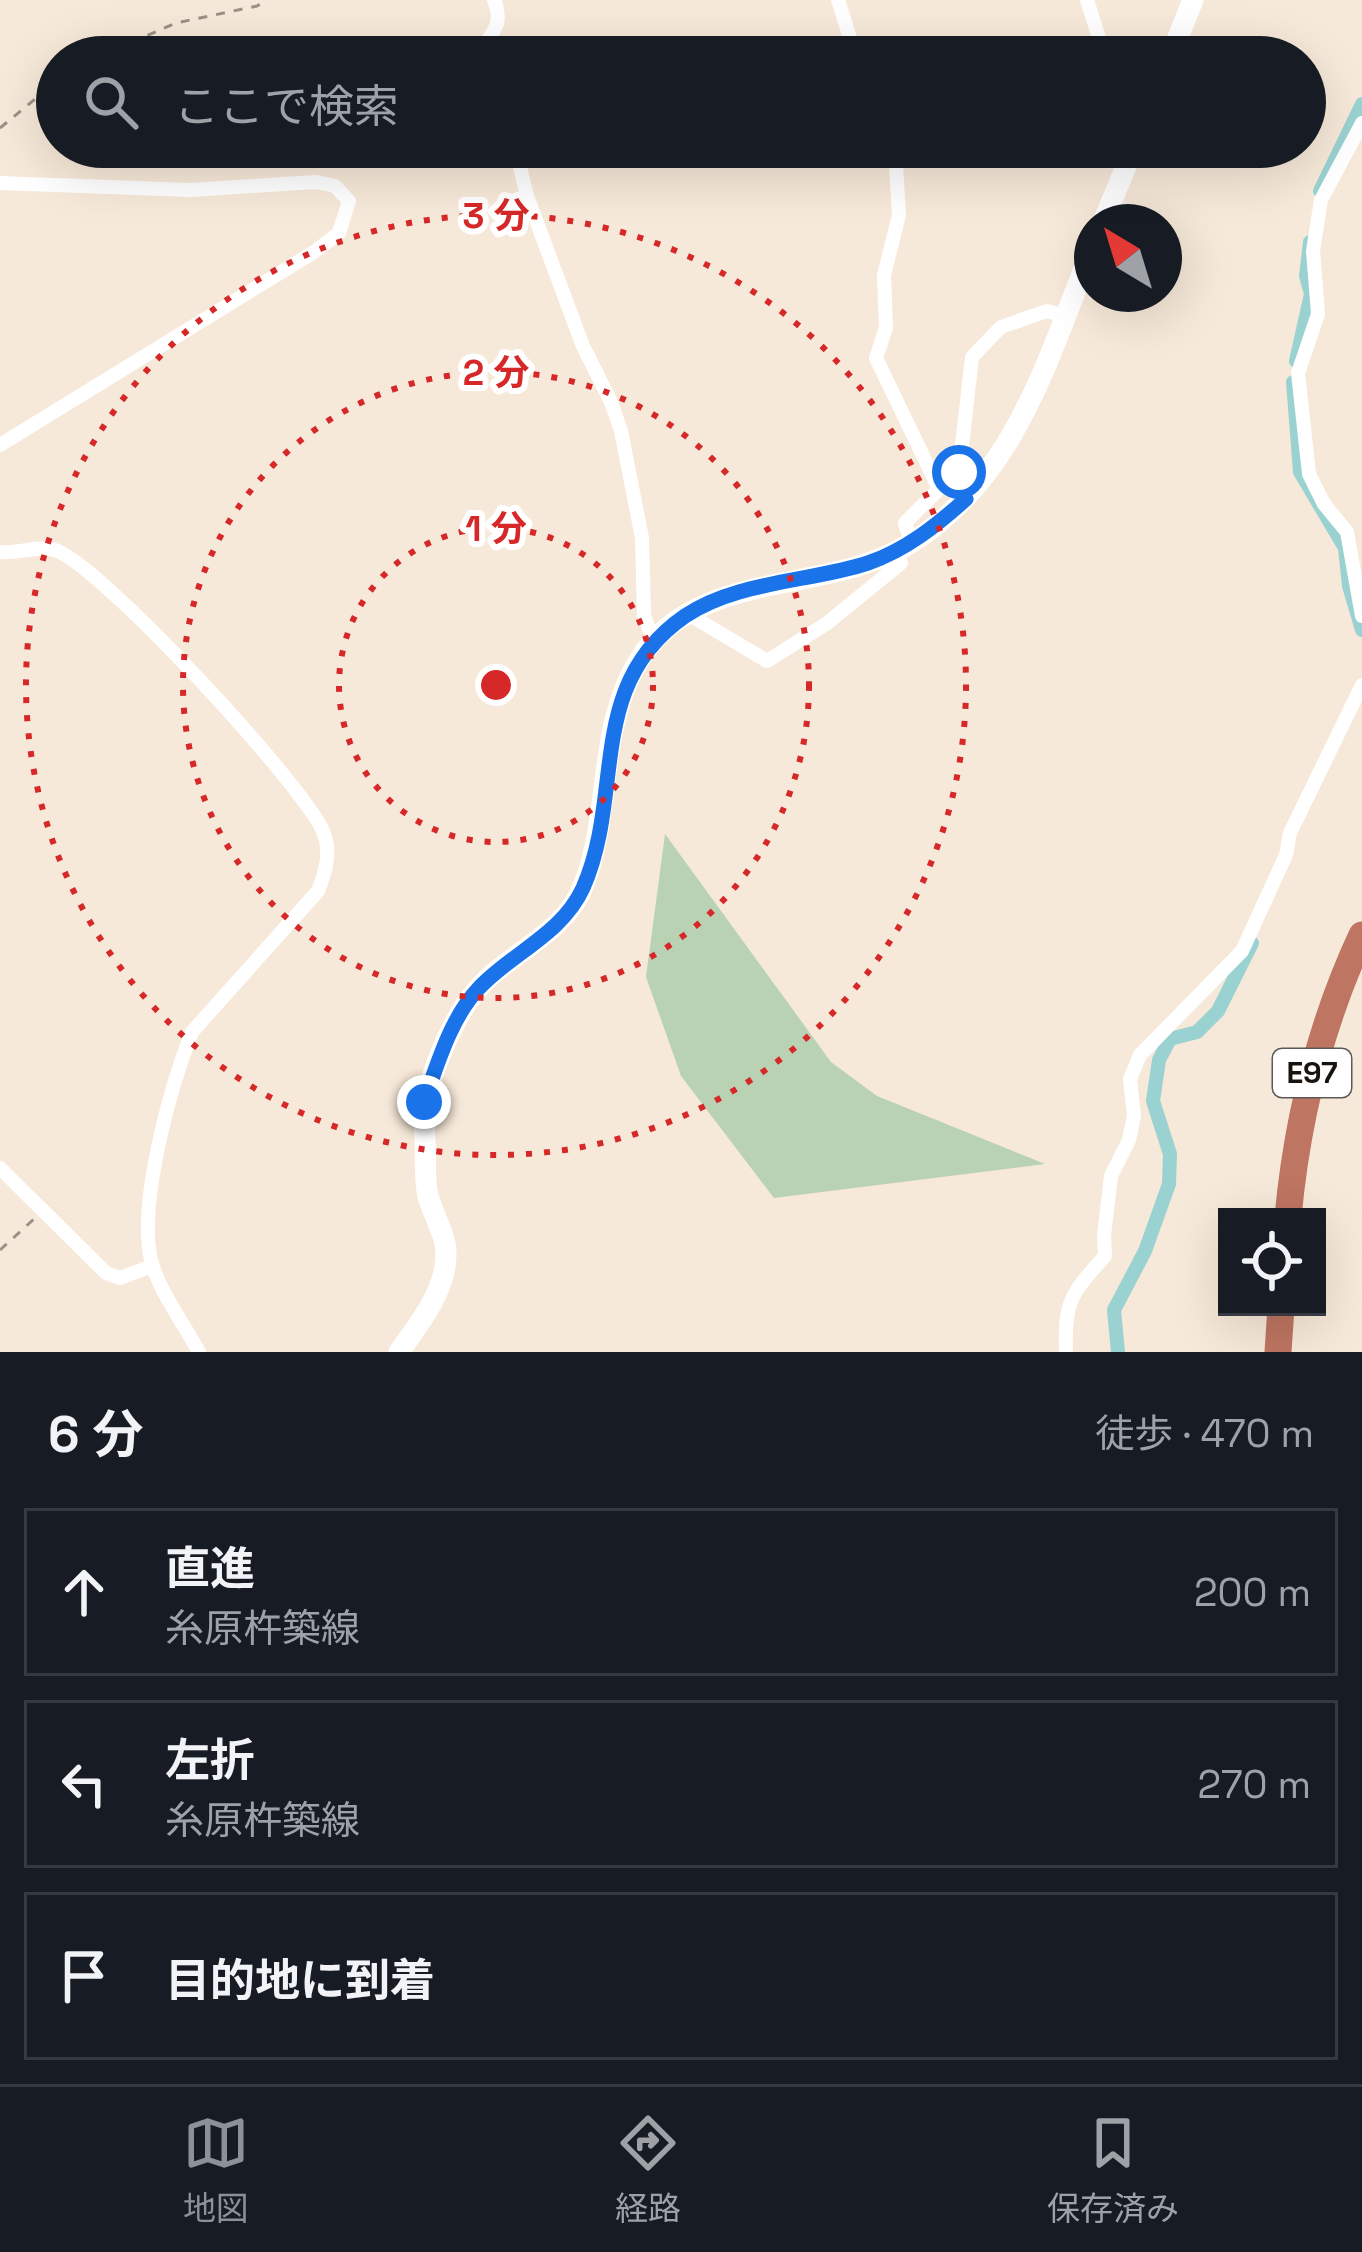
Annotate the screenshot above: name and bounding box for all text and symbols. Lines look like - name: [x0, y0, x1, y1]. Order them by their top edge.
- search box: [36, 36, 1326, 168]
- icon: search: [78, 69, 144, 135]
- text: ここで検索: [174, 78, 399, 135]
- text: 3 分: [462, 193, 530, 239]
- north arrow: [1074, 204, 1182, 312]
- text: 2 分: [463, 350, 529, 396]
- route start: [932, 445, 986, 499]
- text: 1 分: [465, 506, 527, 552]
- centre of rings: [475, 664, 517, 706]
- road number: E97: [1273, 1049, 1351, 1097]
- route end: [397, 1075, 451, 1129]
- map controls: [1218, 1208, 1326, 1316]
- button: locate: [1218, 1208, 1326, 1316]
- text: 6 分: [48, 1402, 143, 1467]
- text: 徒歩 · 470 m: [1095, 1409, 1314, 1458]
- text: 直進: [165, 1540, 255, 1597]
- icon: ahead: [51, 1559, 117, 1625]
- text: 200 m: [1194, 1568, 1311, 1617]
- text: 糸原杵築線: [165, 1604, 360, 1653]
- text: 左折: [165, 1732, 255, 1789]
- icon: left: [51, 1751, 117, 1817]
- text: 270 m: [1198, 1760, 1311, 1809]
- text: 糸原杵築線: [165, 1796, 360, 1845]
- icon: arrive: [51, 1943, 117, 2009]
- text: 目的地に到着: [165, 1952, 435, 2009]
- tab: 地図: [183, 2110, 249, 2230]
- tab: 経路: [615, 2110, 681, 2230]
- tab: 保存済み: [1047, 2110, 1179, 2230]

